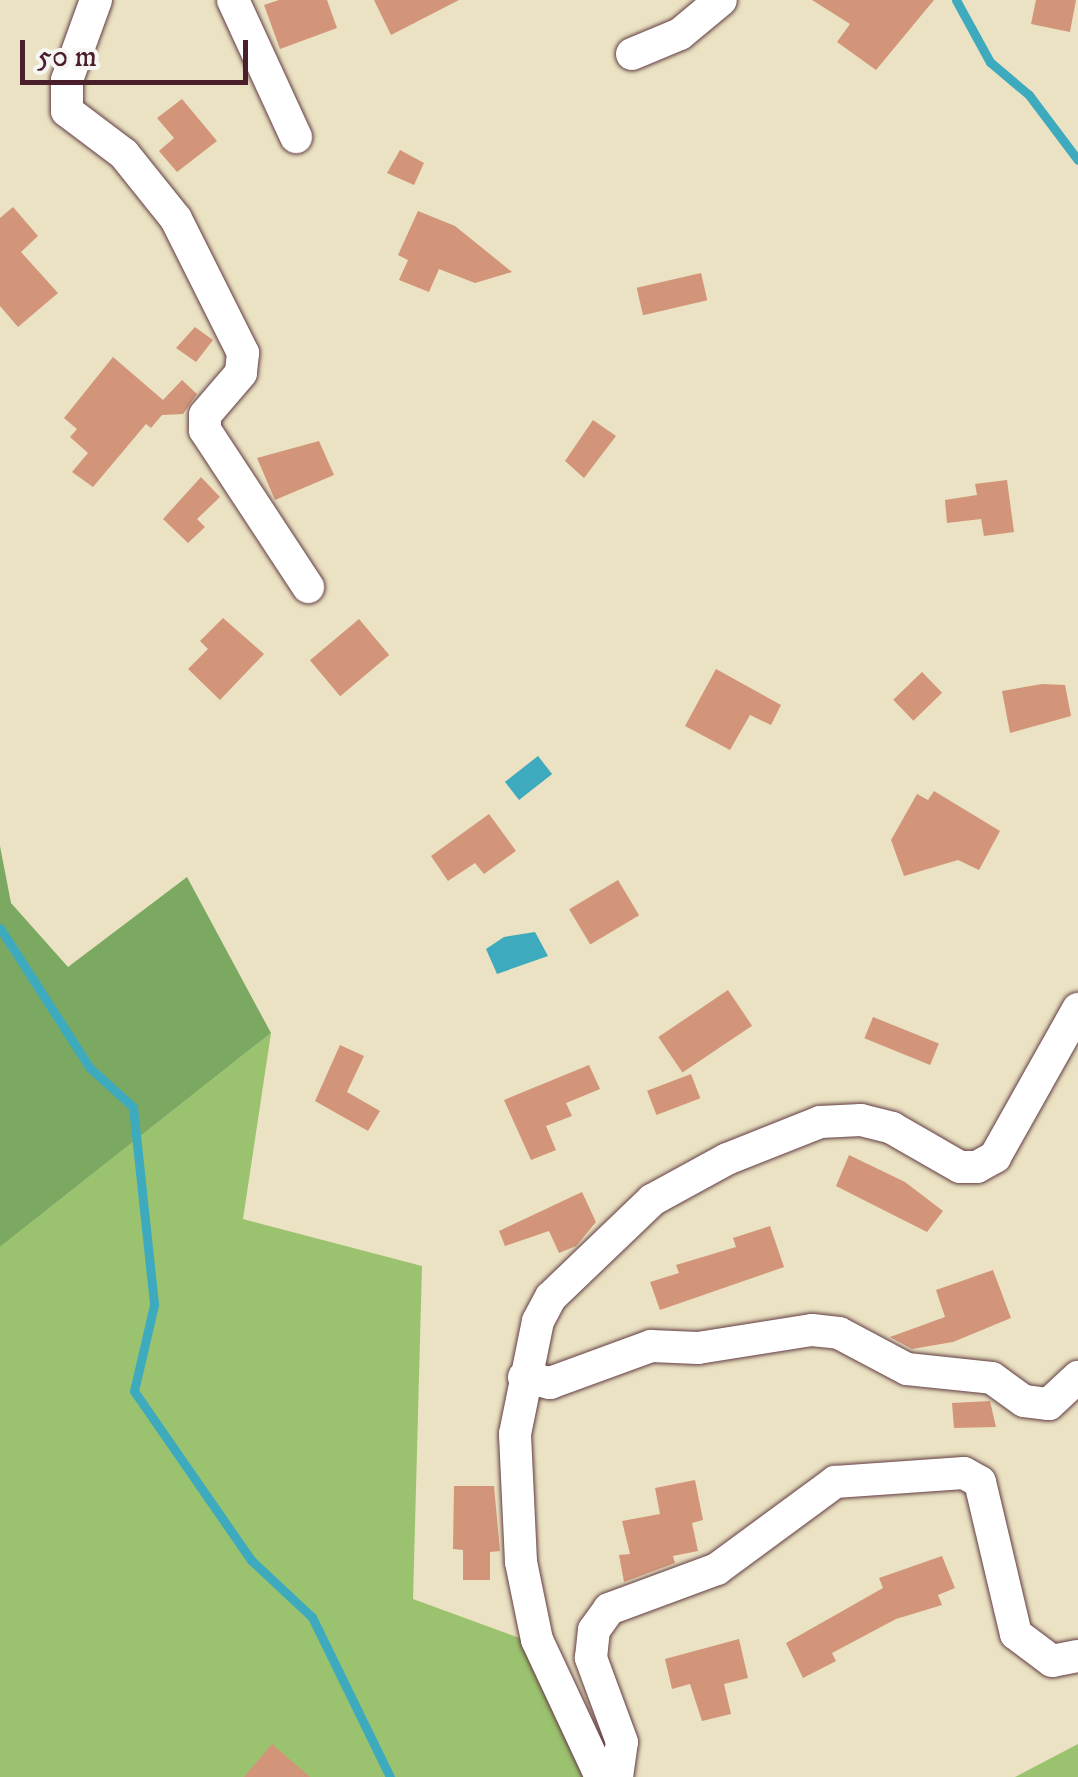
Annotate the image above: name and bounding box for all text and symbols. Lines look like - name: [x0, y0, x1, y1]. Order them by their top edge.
- scale bar: [25, 20, 252, 82]
- text: 50 m: [37, 39, 97, 76]

